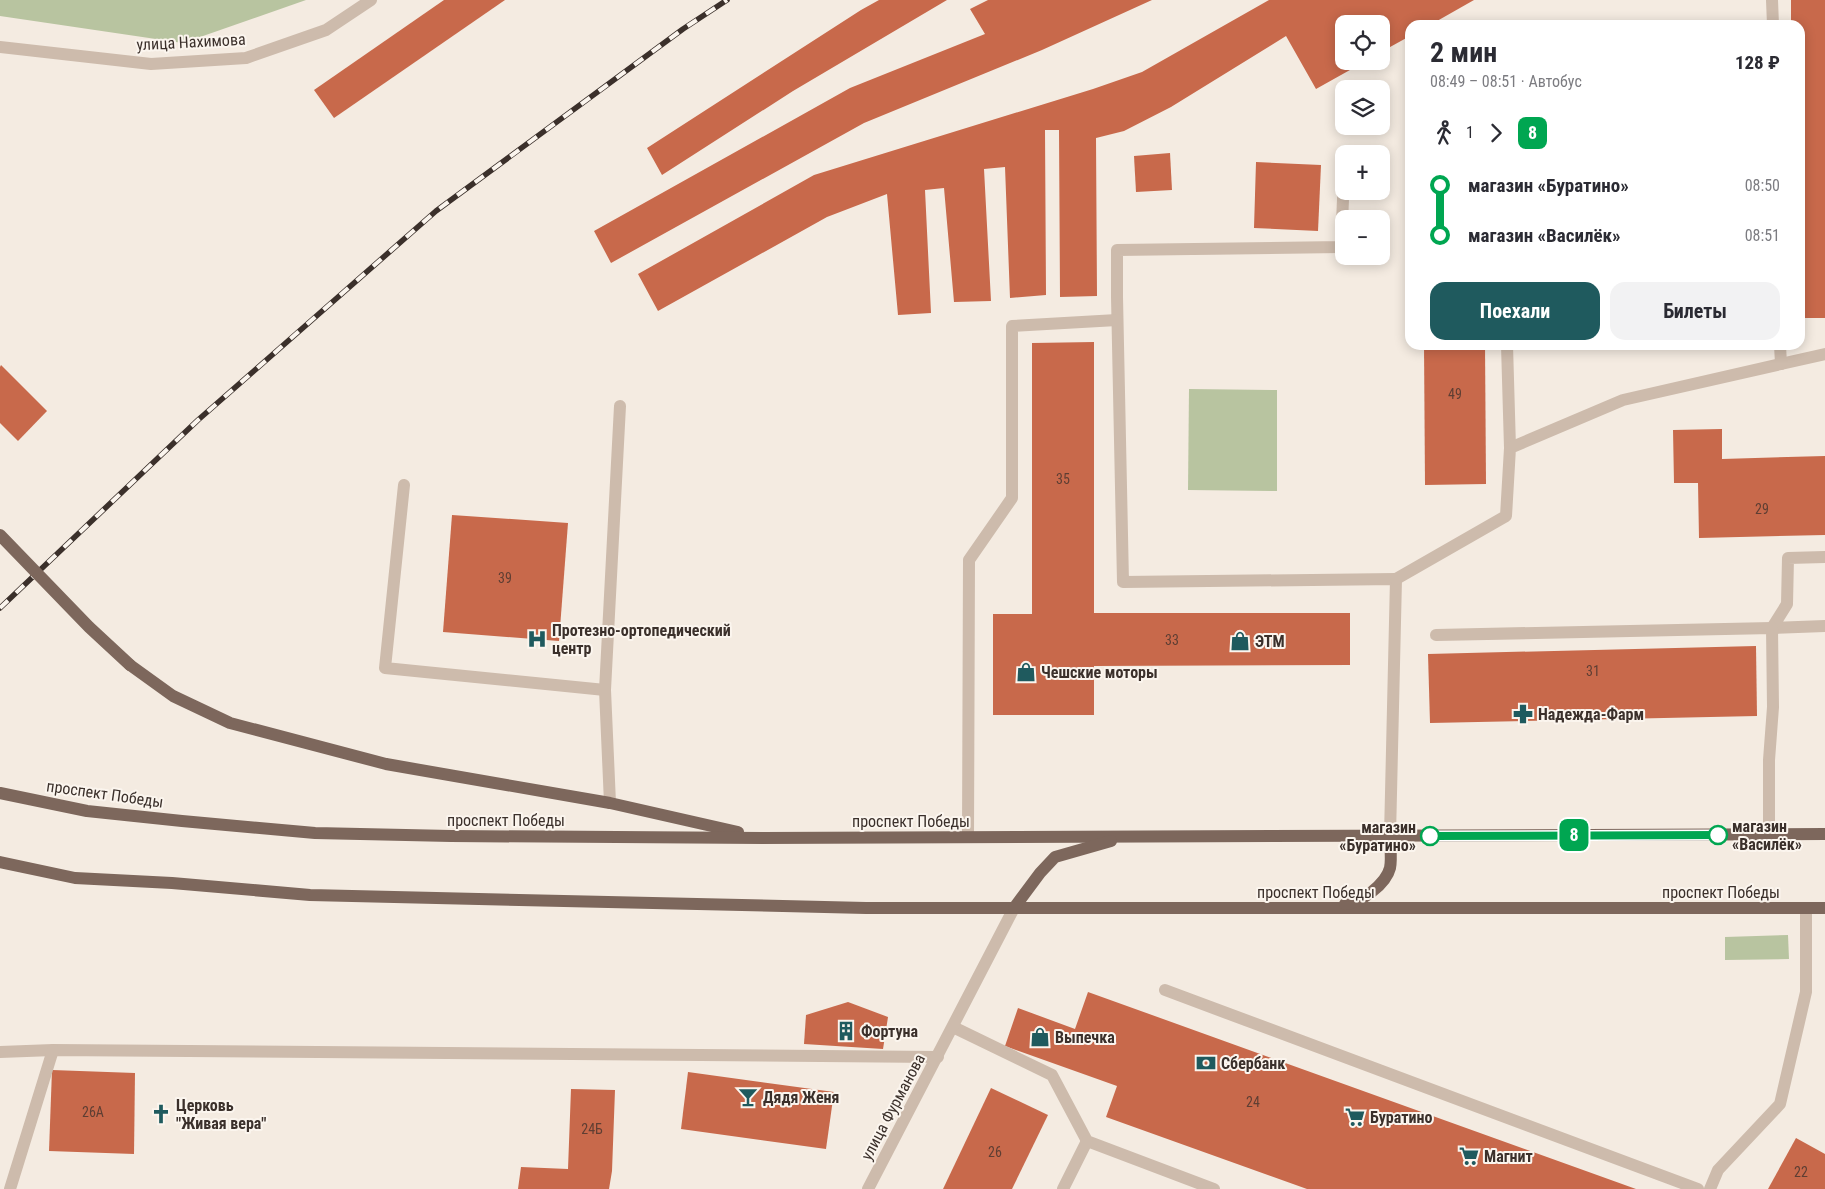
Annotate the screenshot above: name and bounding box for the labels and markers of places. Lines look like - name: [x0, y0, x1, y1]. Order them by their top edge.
- place label: Протезно-ортопедический центр: [552, 621, 731, 658]
- hospital icon: Протезно-ортопедический центр: [526, 628, 548, 650]
- shop icon: ЭТМ: [1229, 630, 1251, 652]
- place label: ЭТМ: [1255, 632, 1285, 651]
- shop icon: Чешские моторы: [1015, 661, 1037, 683]
- place label: Чешские моторы: [1041, 663, 1158, 682]
- pharmacy icon: Надежда-Фарм: [1512, 703, 1534, 725]
- place label: Надежда-Фарм: [1538, 705, 1644, 724]
- place label: магазин «Василёк»: [1732, 817, 1802, 854]
- place label: магазин «Буратино»: [1339, 818, 1416, 855]
- marker: магазин «Василёк»: [1708, 825, 1728, 845]
- marker: магазин «Буратино»: [1420, 826, 1440, 846]
- building icon: Фортуна: [835, 1020, 857, 1042]
- place label: Фортуна: [861, 1022, 919, 1041]
- shop icon: Выпечка: [1029, 1026, 1051, 1048]
- place label: Выпечка: [1055, 1028, 1115, 1047]
- bank icon: Сбербанк: [1195, 1052, 1217, 1074]
- place label: Сбербанк: [1221, 1054, 1285, 1073]
- bar icon: Дядя Женя: [737, 1086, 759, 1108]
- place label: Дядя Женя: [763, 1088, 839, 1107]
- place label: Церковь "Живая вера": [176, 1096, 266, 1133]
- church icon: Церковь "Живая вера": [150, 1103, 172, 1125]
- supermarket icon: Буратино: [1344, 1106, 1366, 1128]
- place label: Буратино: [1370, 1108, 1432, 1127]
- supermarket icon: Магнит: [1458, 1145, 1480, 1167]
- place label: Магнит: [1484, 1147, 1533, 1166]

